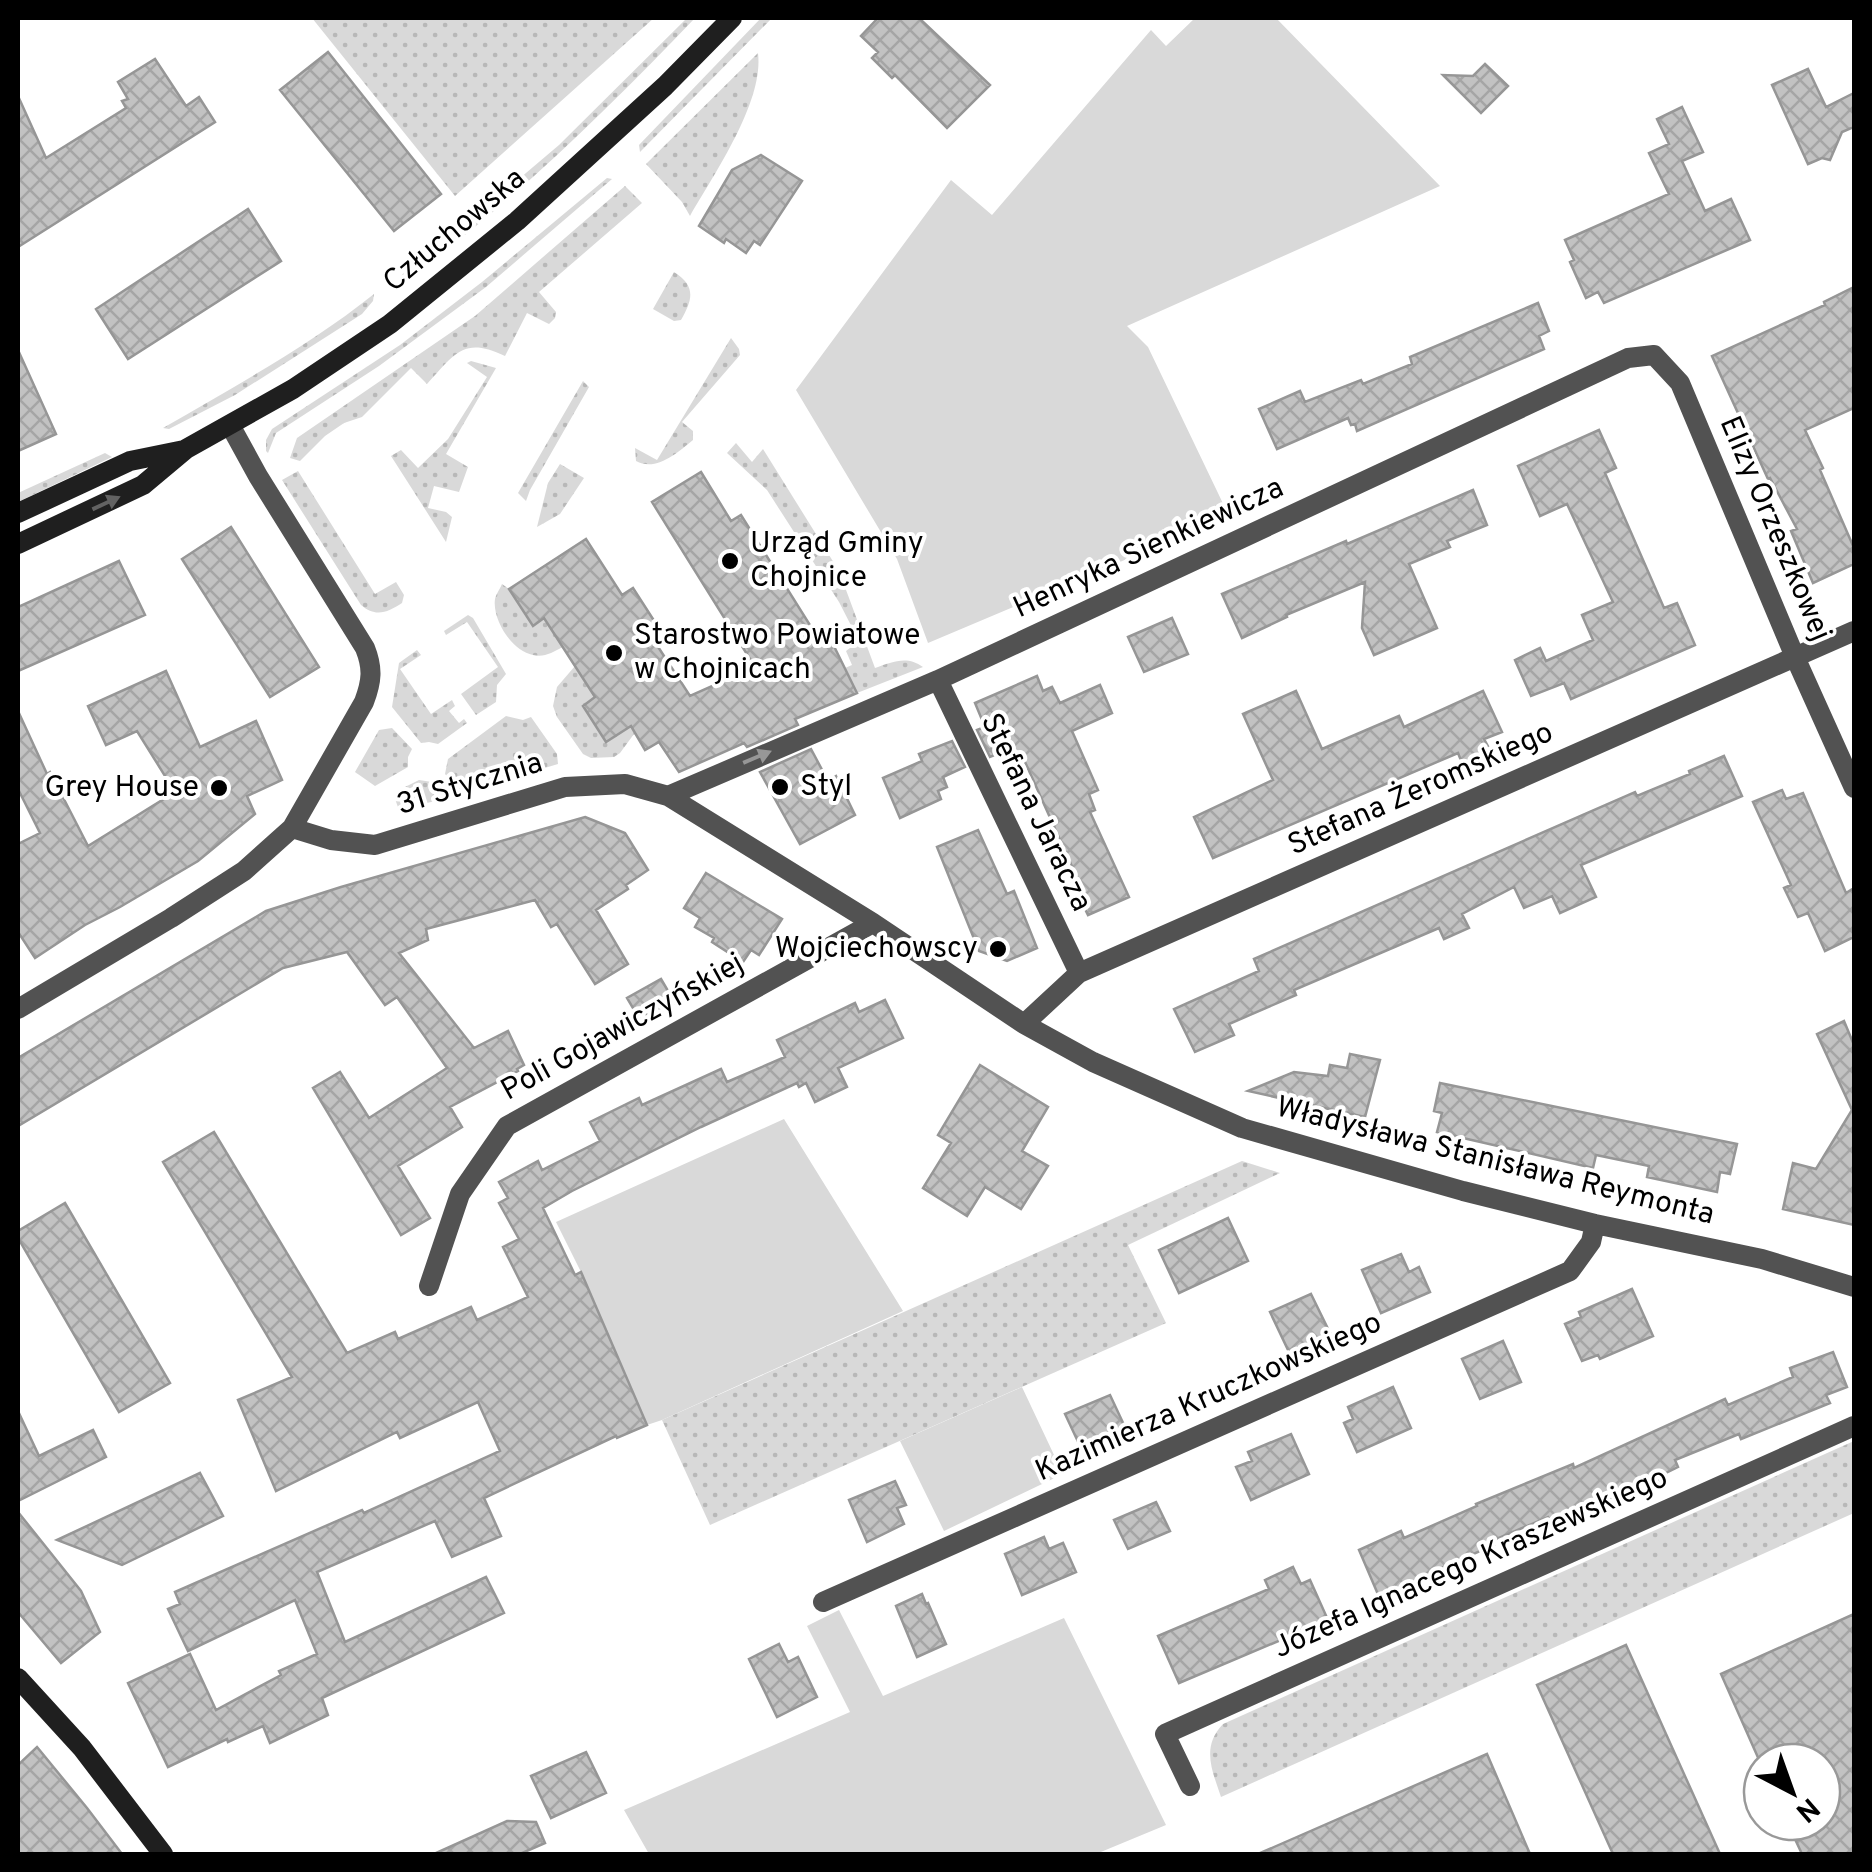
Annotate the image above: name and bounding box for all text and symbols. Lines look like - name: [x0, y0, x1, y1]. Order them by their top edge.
- street label: Człuchowska: [376, 161, 534, 301]
- street label: Elizy Orzeszkowej: [1710, 411, 1838, 647]
- street label: Henryka Sienkiewicza: [1008, 470, 1290, 628]
- one-way arrow: [92, 494, 121, 511]
- place label: Urząd Gminy Chojnice: [750, 526, 924, 597]
- marker: Urząd Gminy Chojnice: [719, 550, 741, 572]
- place label: Starostwo Powiatowe w Chojnicach: [634, 618, 920, 689]
- marker: Starostwo Powiatowe w Chojnicach: [603, 642, 625, 664]
- street label: Stefana Jaracza: [971, 708, 1099, 918]
- street label: Stefana Żeromskiego: [1282, 713, 1559, 865]
- street label: 31 Stycznia: [393, 745, 547, 825]
- one-way arrow: [742, 749, 772, 765]
- place label: Styl: [800, 769, 852, 806]
- place label: Grey House: [44, 770, 199, 807]
- marker: Styl: [769, 776, 791, 798]
- marker: Grey House: [208, 777, 230, 799]
- place label: Wojciechowscy: [775, 931, 978, 968]
- marker: Wojciechowscy: [987, 938, 1009, 960]
- street label: Poli Gojawiczyńskiej: [495, 946, 751, 1110]
- street label: Władysława Stanisława Reymonta: [1272, 1090, 1718, 1234]
- street label: Kazimierza Kruczkowskiego: [1030, 1305, 1388, 1491]
- street label: Józefa Ignacego Kraszewskiego: [1268, 1460, 1674, 1668]
- north arrow: [1742, 1742, 1842, 1842]
- text: N: [1787, 1788, 1826, 1829]

